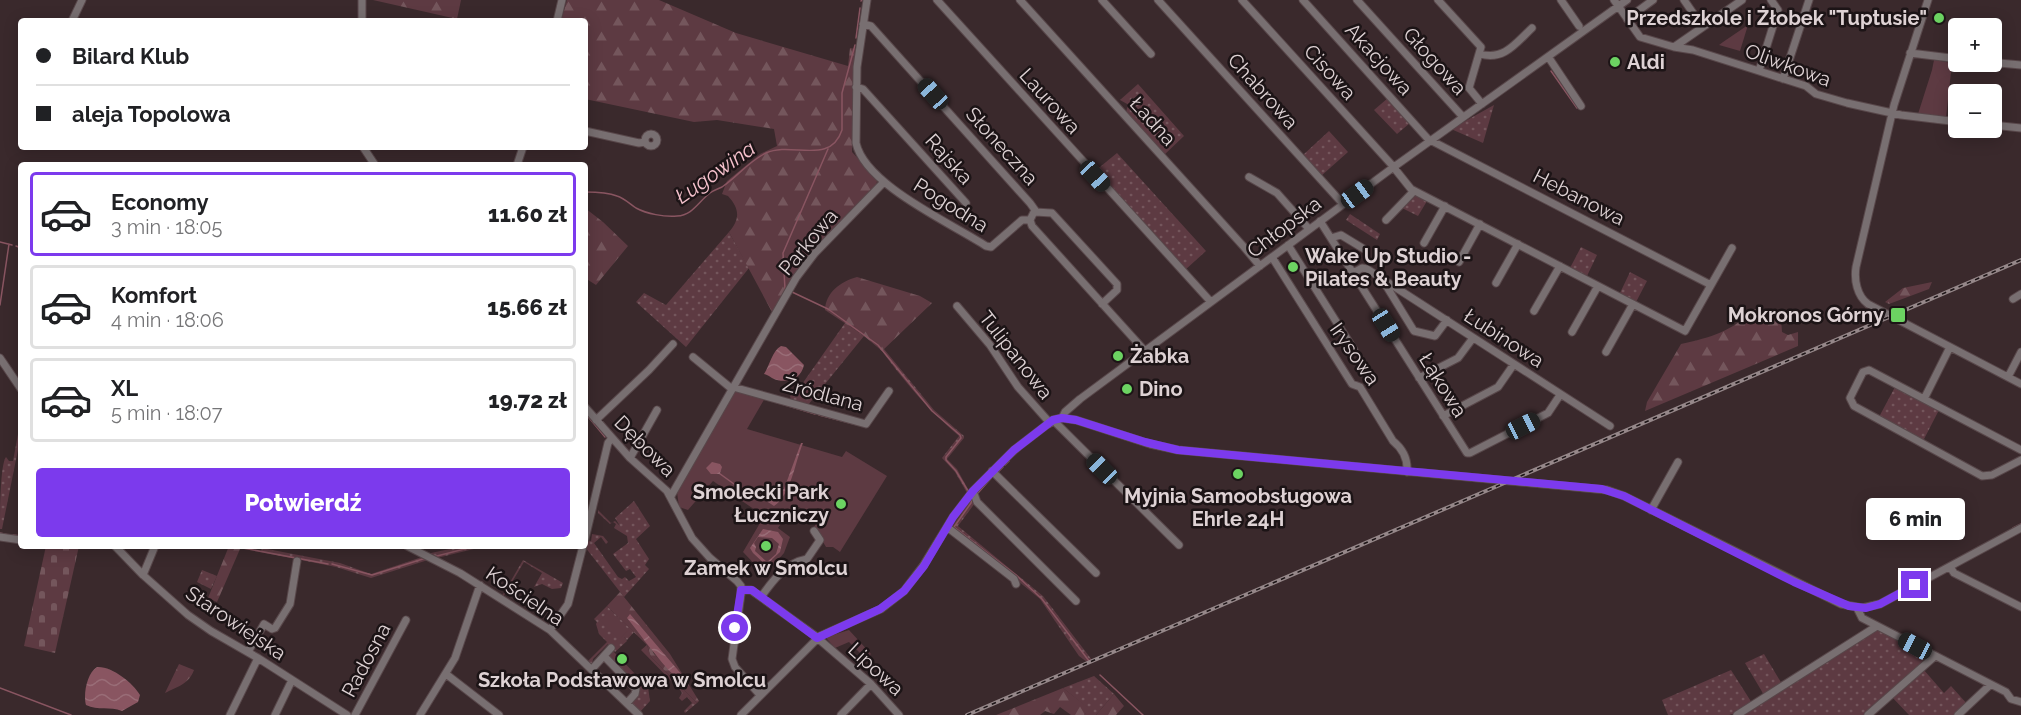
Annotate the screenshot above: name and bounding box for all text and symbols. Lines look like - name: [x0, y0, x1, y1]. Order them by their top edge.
- place label: Przedszkole i Żłobek "Tuptusie": [1626, 6, 1927, 30]
- marker: Przedszkole i Żłobek "Tuptusie": [1932, 11, 1946, 25]
- street label: Akacjowa: [1340, 18, 1418, 100]
- map controls: [1948, 18, 2002, 138]
- button: +: [1948, 18, 2002, 72]
- street label: Głogowa: [1398, 22, 1472, 100]
- street label: Oliwkowa: [1742, 38, 1834, 92]
- street label: Cisowa: [1299, 39, 1361, 105]
- text: Bilard Klub: [72, 43, 189, 69]
- street label: Chabrowa: [1223, 48, 1303, 134]
- place label: Aldi: [1627, 50, 1665, 74]
- marker: Aldi: [1608, 55, 1622, 69]
- street label: Laurowa: [1014, 63, 1086, 139]
- car: [914, 75, 952, 113]
- button: −: [1948, 84, 2002, 138]
- street label: Ładna: [1125, 92, 1181, 150]
- text: aleja Topolowa: [72, 101, 231, 127]
- street label: Słoneczna: [961, 102, 1043, 190]
- street label: Rajska: [920, 129, 978, 189]
- water label: Ługowina: [670, 135, 760, 209]
- car: [1076, 157, 1114, 195]
- street label: Hebanowa: [1529, 164, 1629, 230]
- street label: Pogodna: [909, 173, 993, 237]
- car: [1337, 176, 1377, 212]
- icon: car: [39, 187, 93, 241]
- text: Economy: [111, 189, 209, 215]
- street label: Chłopska: [1242, 191, 1326, 263]
- text: 11.60 zł: [488, 201, 567, 227]
- street label: Parkowa: [773, 204, 843, 280]
- text: 3 min · 18:05: [111, 215, 222, 239]
- place label: Wake Up Studio - Pilates & Beauty: [1305, 244, 1471, 291]
- marker: Wake Up Studio - Pilates & Beauty: [1286, 260, 1300, 274]
- icon: car: [39, 280, 93, 334]
- text: Komfort: [111, 282, 197, 308]
- text: 15.66 zł: [487, 294, 567, 320]
- street label: Łubinowa: [1460, 303, 1548, 373]
- place label: Mokronos Górny: [1728, 303, 1884, 327]
- car: [1369, 305, 1403, 345]
- street label: Tulipanowa: [974, 306, 1058, 404]
- marker: Mokronos Górny: [1889, 306, 1907, 324]
- text: 4 min · 18:06: [111, 308, 224, 332]
- street label: Irysowa: [1325, 318, 1385, 390]
- place label: Żabka: [1130, 344, 1189, 368]
- street label: Łąkowa: [1414, 348, 1472, 422]
- marker: Żabka: [1111, 349, 1125, 363]
- street label: Źródlana: [780, 372, 866, 416]
- icon: car: [39, 373, 93, 427]
- text: XL: [111, 375, 138, 401]
- place label: Dino: [1139, 377, 1183, 401]
- marker: Dino: [1120, 382, 1134, 396]
- text: 19.72 zł: [488, 387, 567, 413]
- text: 5 min · 18:07: [111, 401, 222, 425]
- street label: Dębowa: [609, 410, 681, 482]
- car: [1503, 410, 1543, 442]
- car: [1083, 450, 1121, 488]
- marker: Myjnia Samoobsługowa Ehrle 24H: [1231, 467, 1245, 481]
- button: Potwierdź: [36, 468, 570, 537]
- place label: Smolecki Park Łuczniczy: [693, 480, 830, 527]
- place label: Myjnia Samoobsługowa Ehrle 24H: [1124, 484, 1352, 531]
- marker: Smolecki Park Łuczniczy: [834, 497, 848, 511]
- callout: 6 min: [1866, 498, 1964, 540]
- text: 6 min: [1889, 507, 1942, 531]
- marker: Zamek w Smolcu: [759, 539, 773, 553]
- place label: Zamek w Smolcu: [684, 556, 848, 580]
- street label: Kościelna: [481, 561, 569, 631]
- route end: [1901, 571, 1928, 598]
- street label: Starowiejska: [181, 581, 291, 665]
- route start: [721, 614, 748, 641]
- street label: Radosna: [337, 619, 395, 701]
- car: [1895, 630, 1935, 662]
- street label: Lipowa: [843, 637, 909, 701]
- marker: Szkoła Podstawowa w Smolcu: [615, 652, 629, 666]
- place label: Szkoła Podstawowa w Smolcu: [478, 668, 766, 692]

